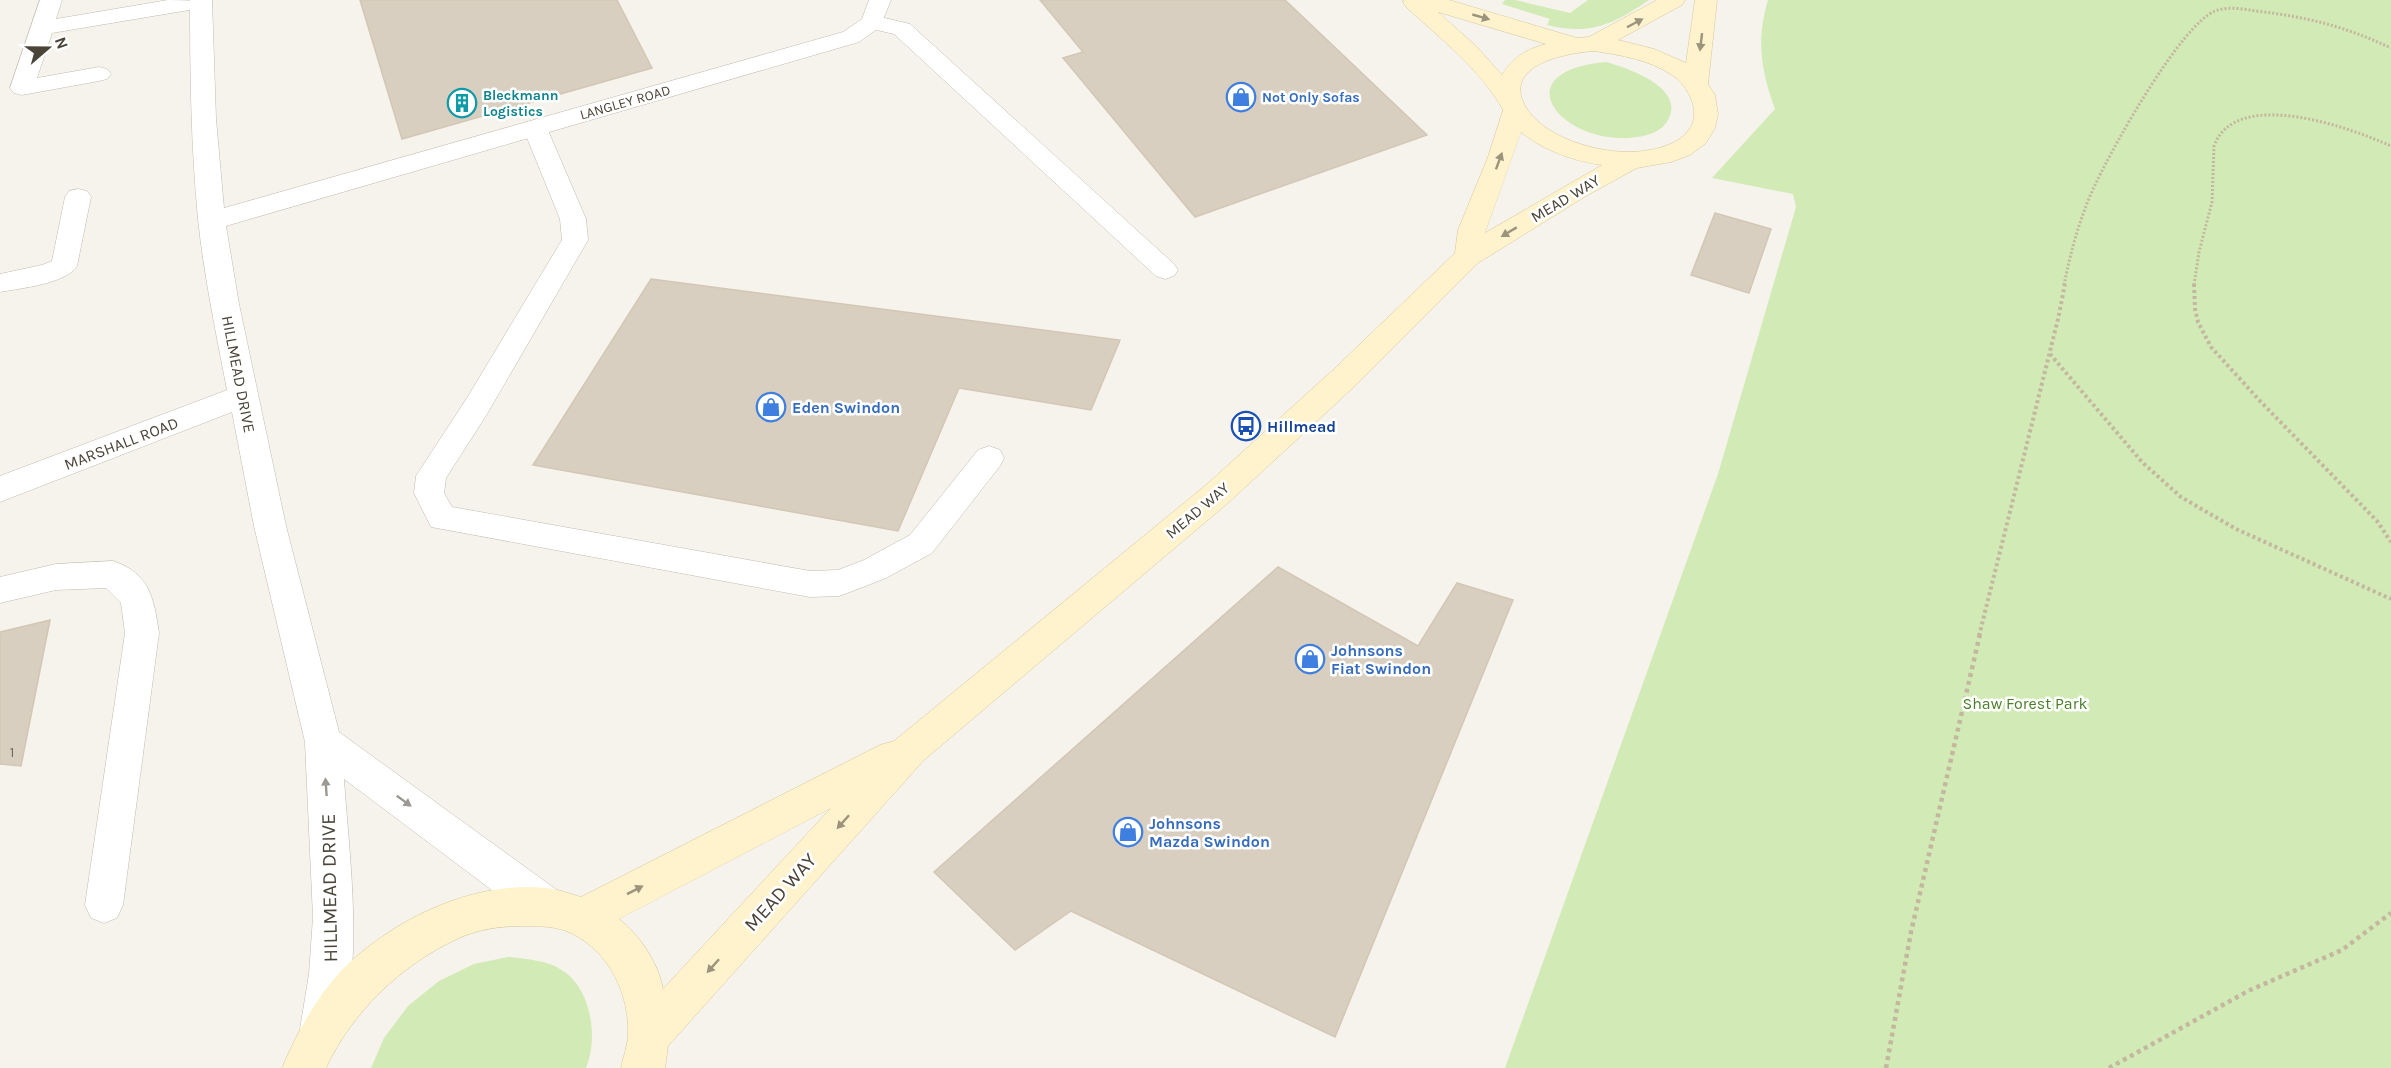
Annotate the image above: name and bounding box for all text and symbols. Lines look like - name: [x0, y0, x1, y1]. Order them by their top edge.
- one-way arrow: [1472, 13, 1490, 22]
- north arrow: [18, 18, 78, 78]
- one-way arrow: [1627, 18, 1644, 28]
- one-way arrow: [1696, 33, 1706, 52]
- text: N: [51, 34, 73, 52]
- street label: LANGLEY ROAD: [578, 81, 672, 124]
- shop icon: Not Only Sofas: [1225, 81, 1257, 113]
- building icon: Bleckmann Logistics: [446, 87, 478, 119]
- place label: Bleckmann Logistics: [483, 87, 558, 120]
- place label: Not Only Sofas: [1262, 89, 1360, 106]
- one-way arrow: [1494, 152, 1504, 170]
- street label: MEAD WAY: [1527, 170, 1604, 227]
- one-way arrow: [1501, 227, 1517, 238]
- street label: HILLMEAD DRIVE: [218, 314, 259, 434]
- shop icon: Eden Swindon: [755, 391, 787, 423]
- place label: Eden Swindon: [792, 398, 900, 417]
- bus stop icon: Hillmead: [1230, 410, 1262, 442]
- street label: MARSHALL ROAD: [61, 413, 181, 474]
- place label: Hillmead: [1267, 417, 1336, 436]
- street label: MEAD WAY: [1162, 478, 1233, 543]
- place label: Johnsons Fiat Swindon: [1331, 641, 1431, 678]
- shop icon: Johnsons Fiat Swindon: [1294, 643, 1326, 675]
- park label: Shaw Forest Park: [1963, 694, 2087, 713]
- house number: 1: [10, 744, 14, 761]
- one-way arrow: [321, 778, 331, 797]
- one-way arrow: [396, 795, 411, 807]
- street label: HILLMEAD DRIVE: [317, 813, 342, 963]
- one-way arrow: [837, 814, 850, 829]
- place label: Johnsons Mazda Swindon: [1149, 814, 1270, 851]
- shop icon: Johnsons Mazda Swindon: [1112, 816, 1144, 848]
- street label: MEAD WAY: [739, 849, 821, 936]
- one-way arrow: [626, 885, 643, 895]
- one-way arrow: [706, 959, 720, 973]

